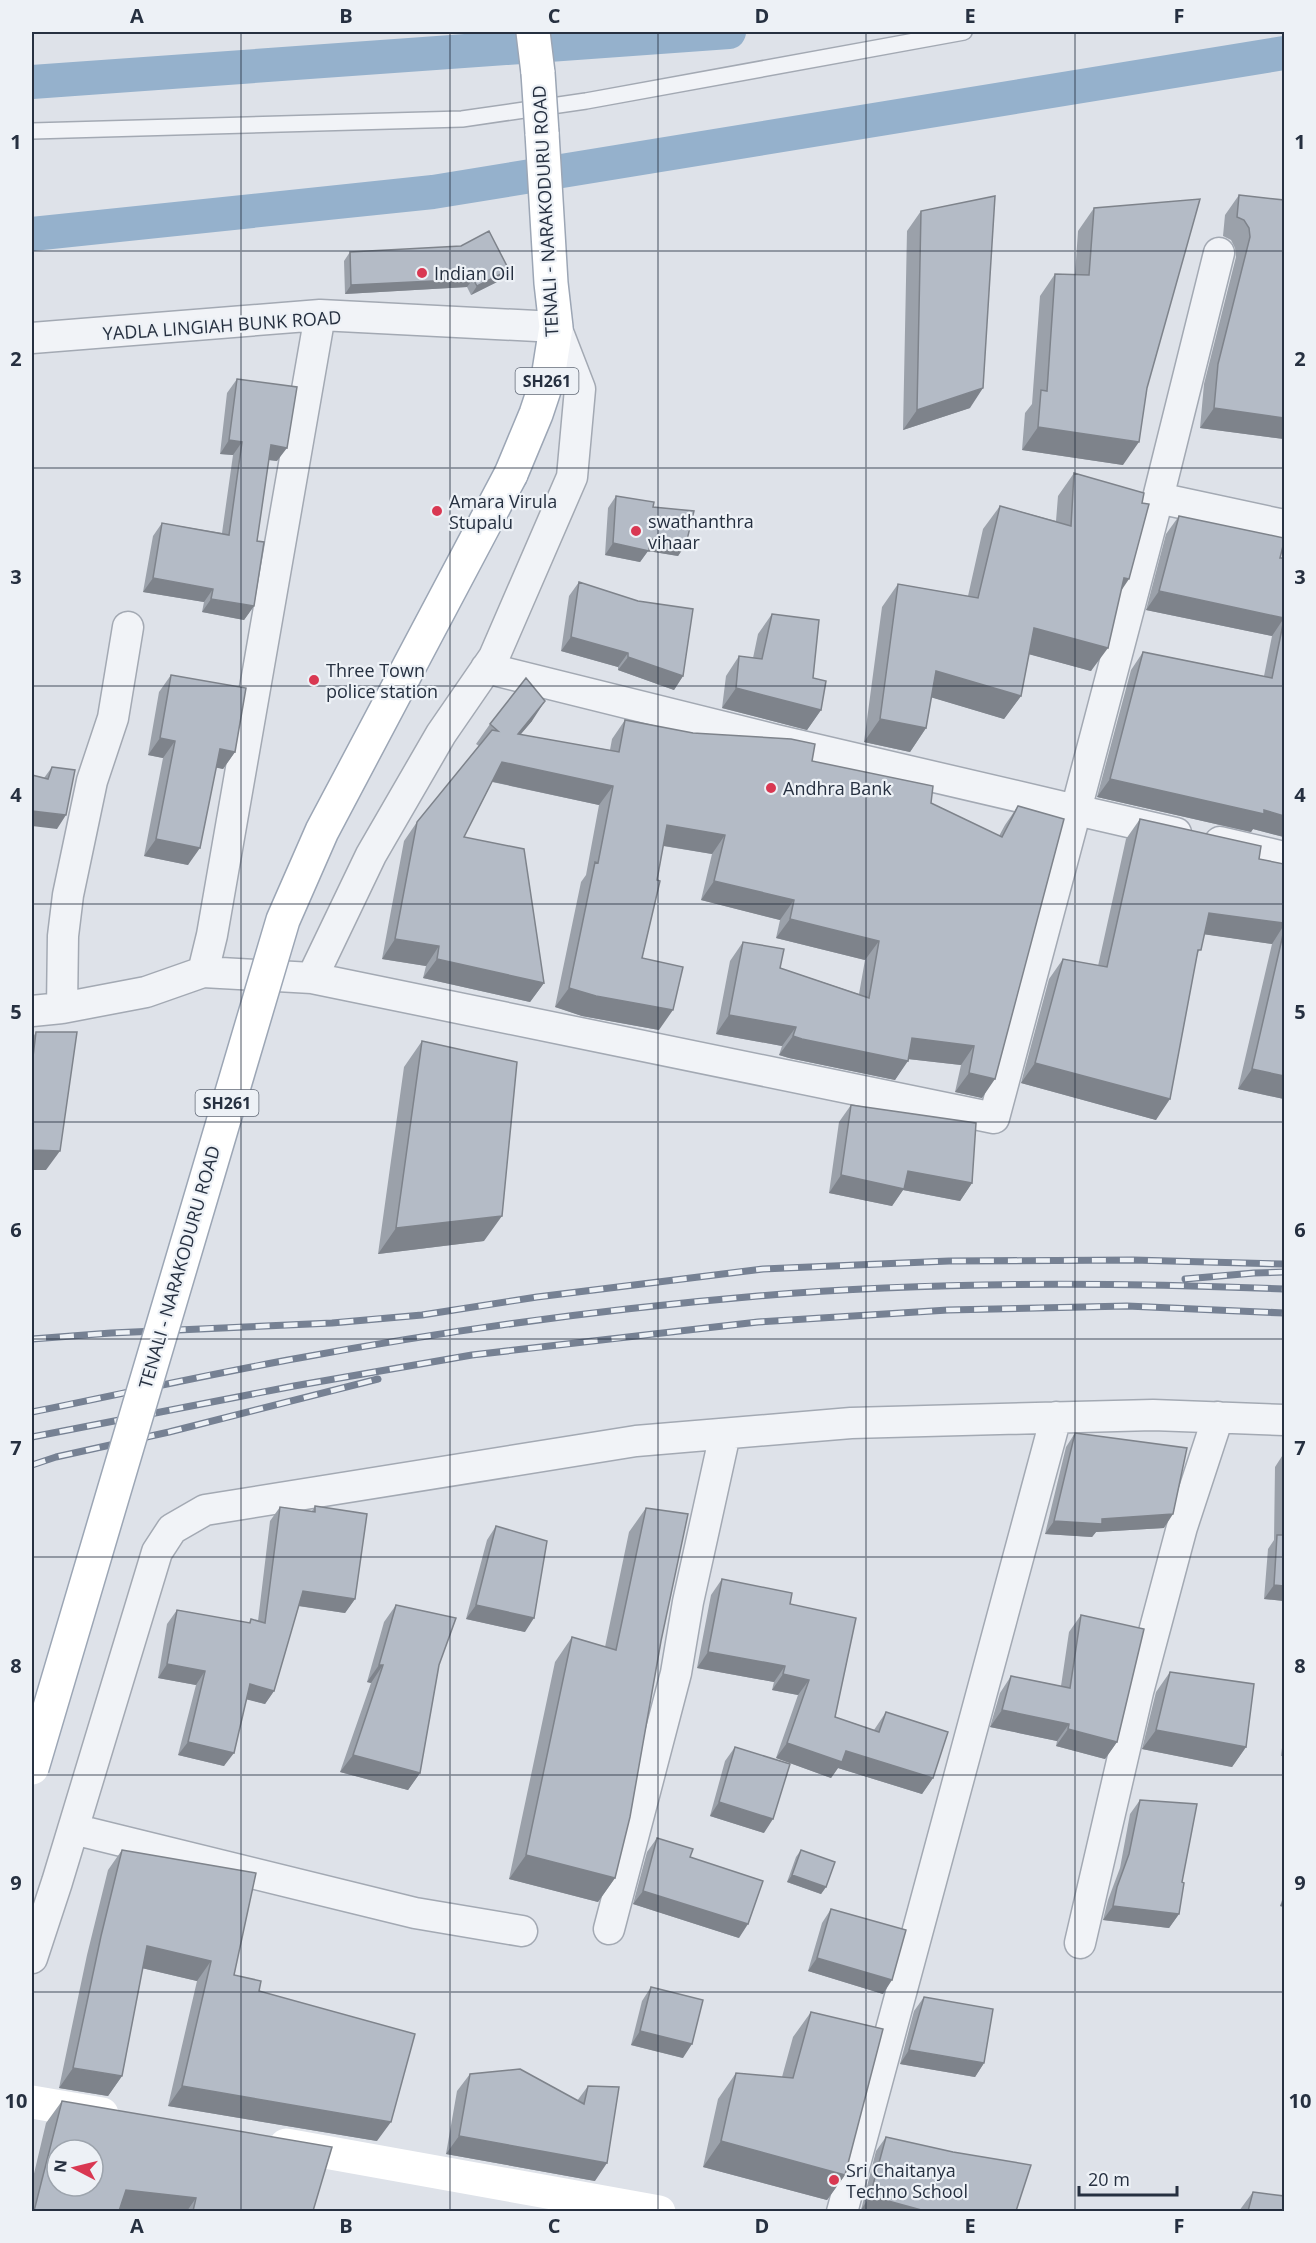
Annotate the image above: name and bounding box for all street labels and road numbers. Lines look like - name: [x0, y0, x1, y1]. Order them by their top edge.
- street label: TENALI - NARAKODURU ROAD: [526, 85, 564, 337]
- street label: YADLA LINGIAH BUNK ROAD: [102, 305, 342, 345]
- road number: SH261: [516, 368, 578, 394]
- road number: SH261: [196, 1090, 258, 1116]
- street label: TENALI - NARAKODURU ROAD: [133, 1143, 225, 1391]

